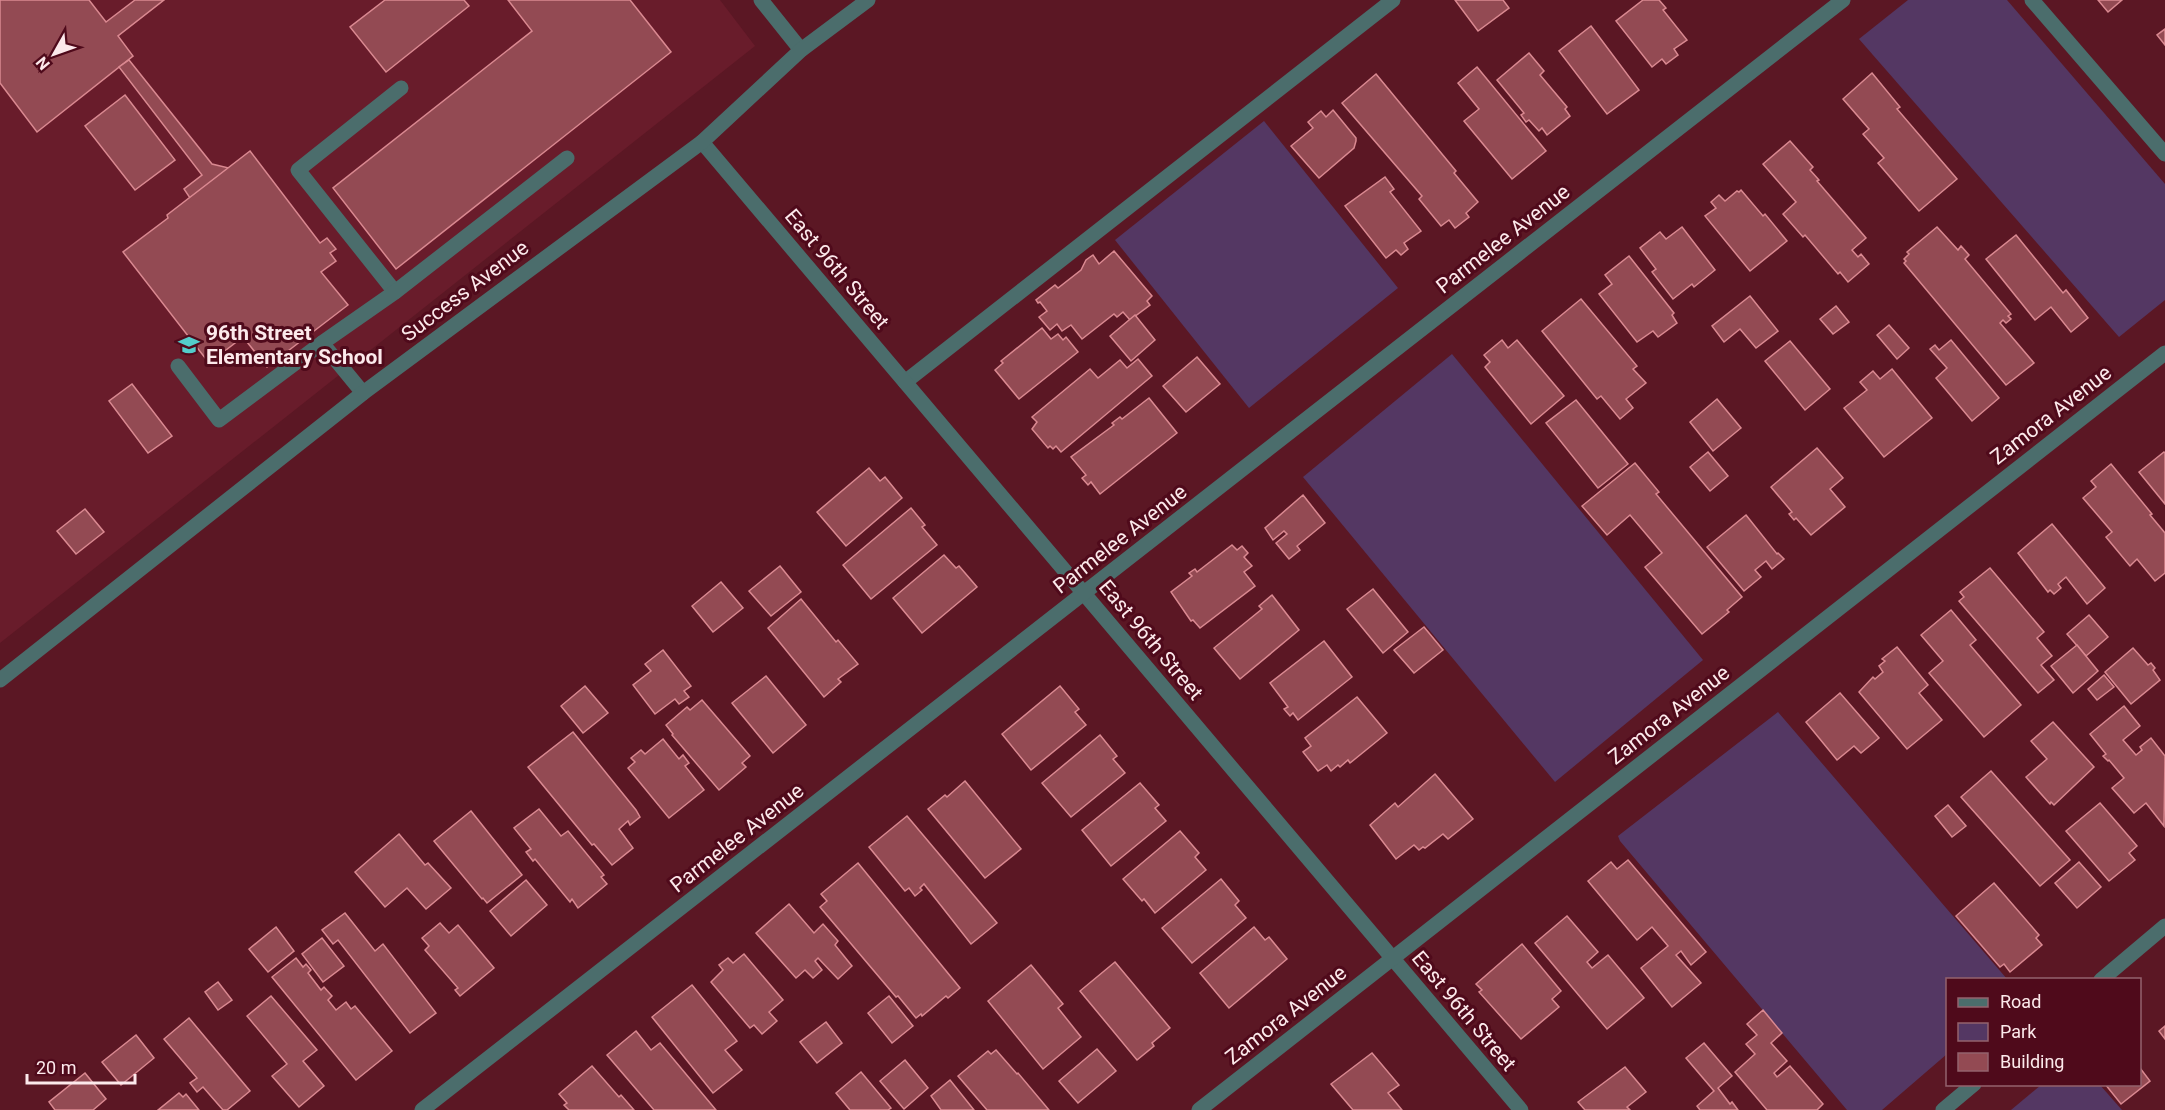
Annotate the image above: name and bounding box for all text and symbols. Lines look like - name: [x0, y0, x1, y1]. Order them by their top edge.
- north arrow: [24, 24, 84, 84]
- text: N: [32, 53, 54, 74]
- street label: Parmelee Avenue: [1432, 180, 1574, 298]
- street label: East 96th Street: [780, 204, 894, 334]
- street label: Success Avenue: [397, 235, 533, 347]
- place label: 96th Street Elementary School: [206, 321, 383, 369]
- school or university icon: 96th Street Elementary School: [177, 333, 201, 357]
- street label: Zamora Avenue: [1986, 360, 2116, 470]
- street label: Parmelee Avenue: [1049, 480, 1191, 598]
- street label: East 96th Street: [1094, 575, 1208, 705]
- street label: Zamora Avenue: [1604, 660, 1734, 770]
- street label: Parmelee Avenue: [666, 779, 808, 897]
- street label: East 96th Street: [1407, 946, 1521, 1076]
- street label: Zamora Avenue: [1221, 960, 1351, 1070]
- legend: [1946, 978, 2141, 1086]
- text: Road: [2000, 991, 2041, 1012]
- text: Park: [2000, 1021, 2037, 1042]
- scale bar: [27, 1047, 135, 1085]
- text: Building: [2000, 1051, 2064, 1072]
- text: 20 m: [36, 1057, 76, 1078]

